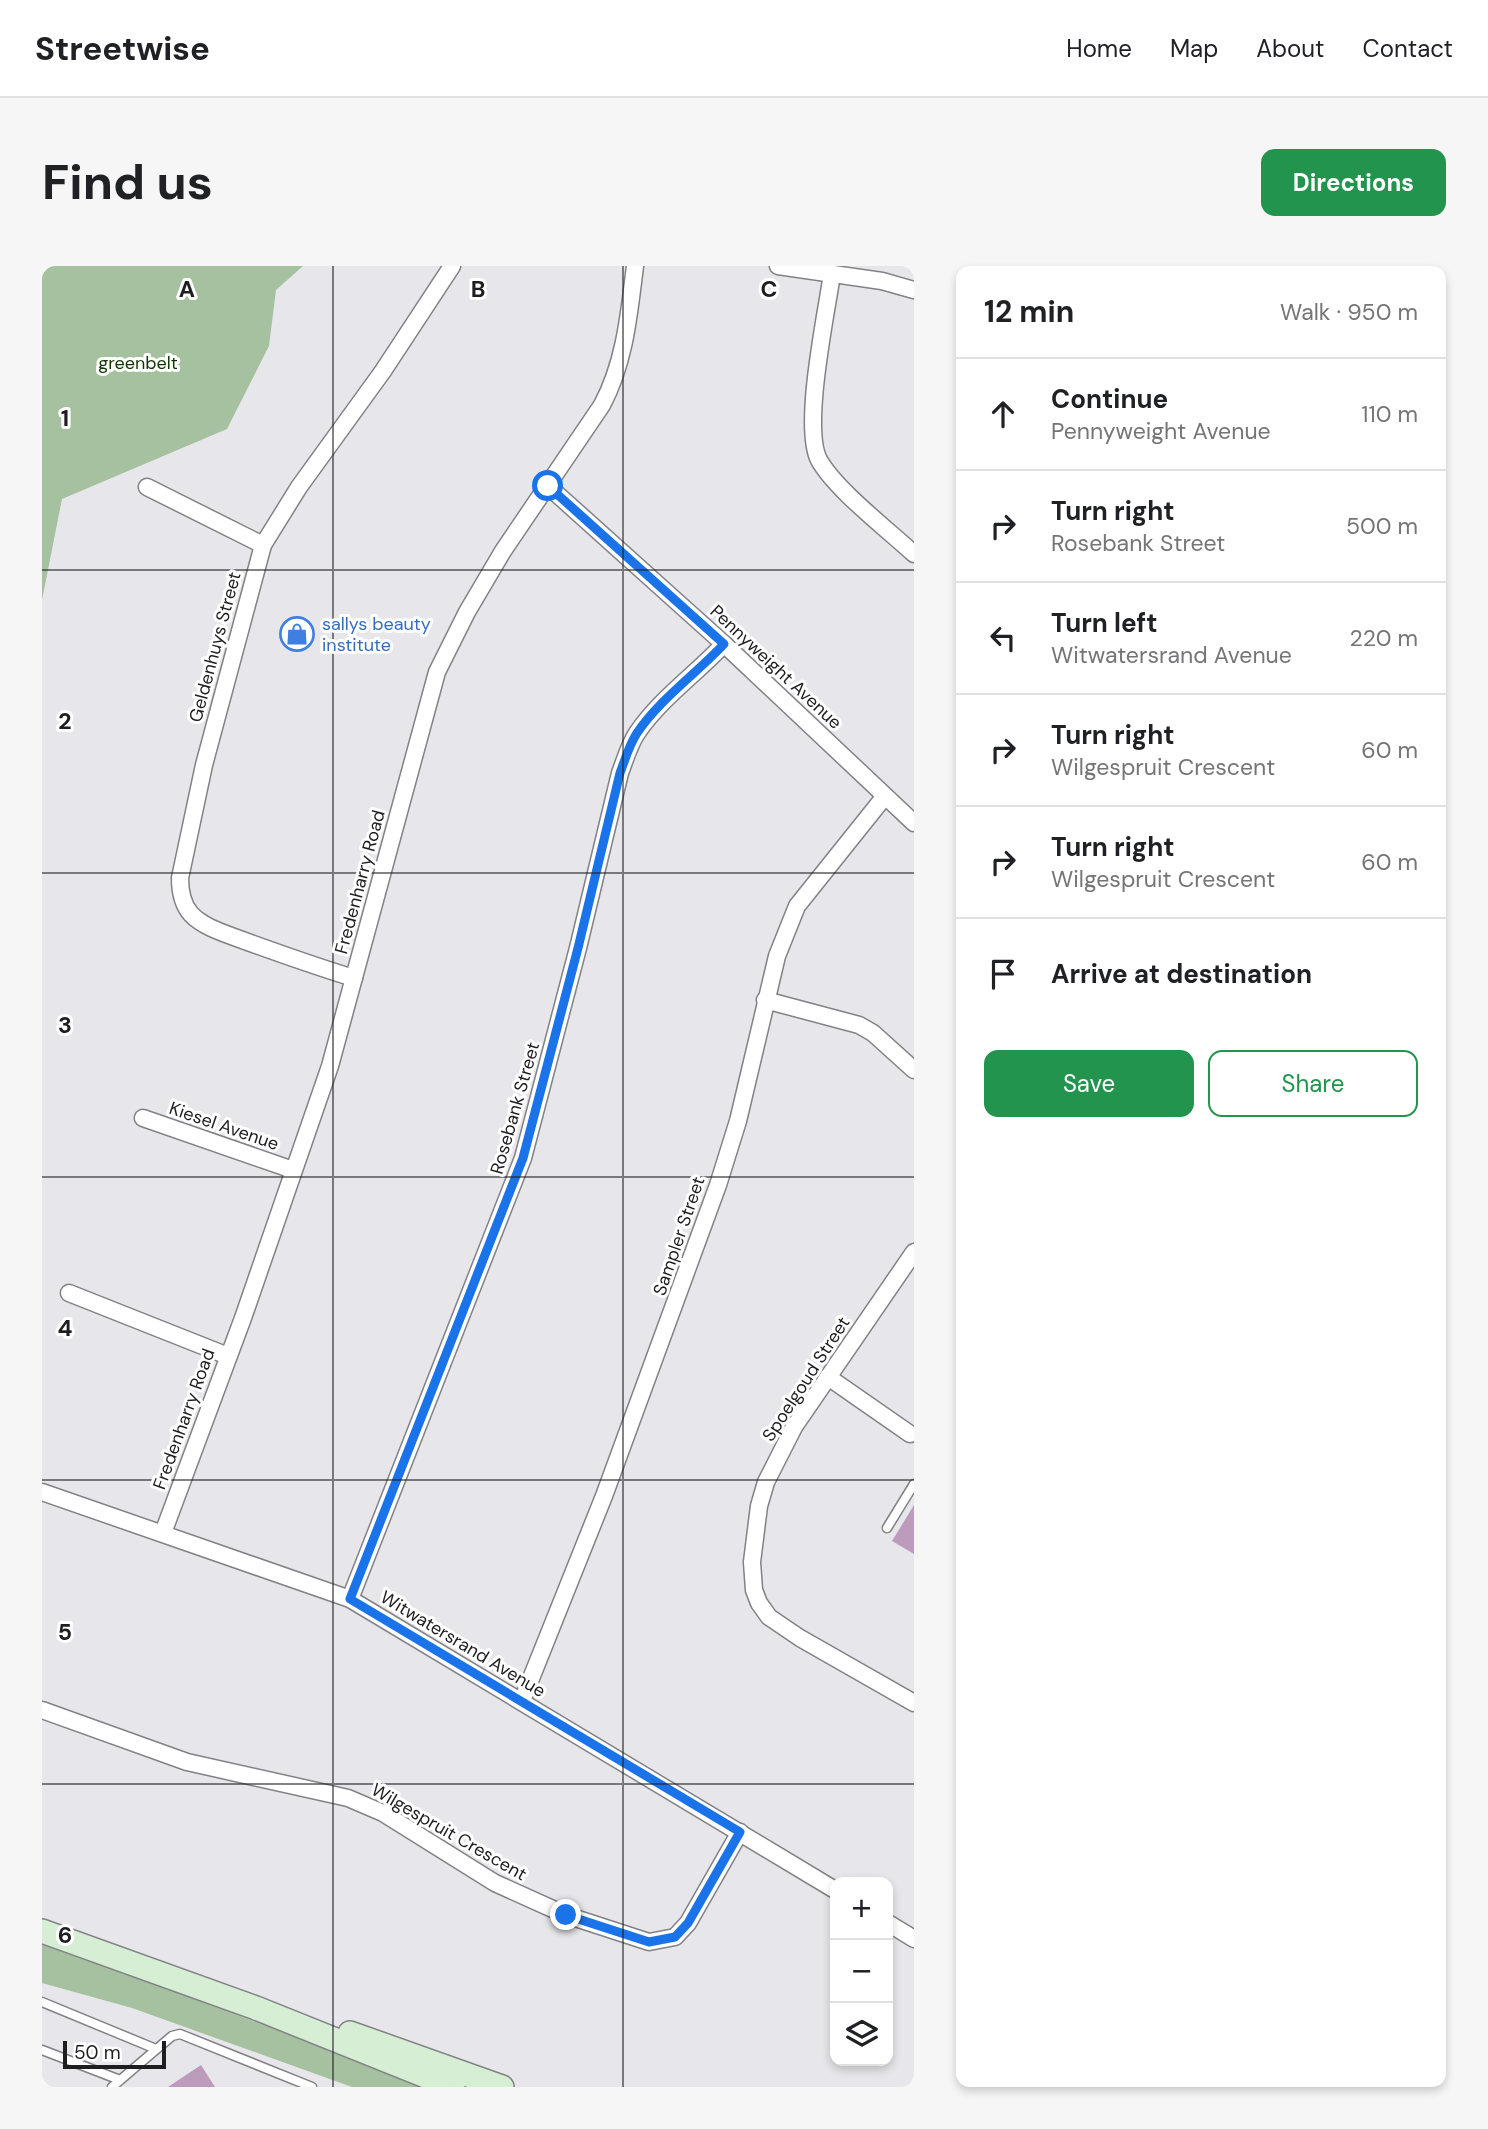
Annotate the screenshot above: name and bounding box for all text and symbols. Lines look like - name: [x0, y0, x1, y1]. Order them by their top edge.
- text: Streetwise: [35, 27, 210, 70]
- text: Home: [1066, 33, 1132, 64]
- text: Map: [1170, 33, 1218, 64]
- text: About: [1256, 33, 1325, 64]
- text: Contact: [1363, 33, 1453, 64]
- button: Directions: [1261, 149, 1446, 216]
- text: Find us: [42, 150, 213, 214]
- text: A: [179, 274, 195, 304]
- text: B: [471, 274, 485, 304]
- text: C: [761, 274, 777, 304]
- text: 12 min: [984, 292, 1074, 331]
- text: Walk · 950 m: [1280, 297, 1418, 327]
- park label: greenbelt: [98, 351, 178, 375]
- text: Continue: [1051, 382, 1168, 416]
- icon: ahead: [984, 395, 1022, 433]
- text: 110 m: [1361, 399, 1418, 429]
- text: 1: [61, 403, 69, 433]
- text: Pennyweight Avenue: [1051, 416, 1271, 446]
- route start: [532, 470, 563, 501]
- text: Turn right: [1051, 494, 1175, 528]
- icon: right: [984, 507, 1022, 545]
- text: 500 m: [1346, 511, 1418, 541]
- text: Rosebank Street: [1051, 528, 1225, 558]
- street label: Geldenhuys Street: [183, 569, 247, 725]
- street label: Pennyweight Avenue: [705, 600, 847, 734]
- text: Turn left: [1051, 606, 1158, 640]
- place label: sallys beauty institute: [322, 612, 431, 657]
- shop icon: sallys beauty institute: [278, 615, 316, 653]
- icon: left: [984, 619, 1022, 657]
- text: 220 m: [1349, 623, 1418, 653]
- text: Witwatersrand Avenue: [1051, 640, 1292, 670]
- text: 2: [58, 706, 72, 736]
- text: Turn right: [1051, 718, 1175, 752]
- icon: right: [984, 731, 1022, 769]
- text: 60 m: [1361, 735, 1418, 765]
- text: Wilgespruit Crescent: [1051, 752, 1275, 782]
- street label: Fredenharry Road: [329, 807, 391, 957]
- text: Turn right: [1051, 830, 1175, 864]
- icon: right: [984, 843, 1022, 881]
- text: 60 m: [1361, 847, 1418, 877]
- text: Wilgespruit Crescent: [1051, 864, 1275, 894]
- icon: arrive: [984, 955, 1022, 993]
- text: Arrive at destination: [1051, 957, 1312, 991]
- text: 3: [58, 1010, 72, 1040]
- street label: Rosebank Street: [485, 1039, 545, 1177]
- button: Save: [984, 1050, 1194, 1117]
- button: Share: [1208, 1050, 1418, 1117]
- street label: Kiesel Avenue: [166, 1096, 282, 1156]
- street label: Sampler Street: [647, 1173, 711, 1299]
- street label: Spoelgoud Street: [757, 1312, 855, 1446]
- text: 4: [58, 1313, 73, 1343]
- street label: Fredenharry Road: [147, 1345, 221, 1493]
- street label: Witwatersrand Avenue: [376, 1585, 550, 1703]
- text: 5: [58, 1617, 72, 1647]
- street label: Wilgespruit Crescent: [367, 1778, 531, 1886]
- map controls: [830, 1877, 893, 2066]
- button: +: [830, 1877, 893, 1940]
- route end: [550, 1899, 581, 1930]
- text: 6: [58, 1920, 72, 1950]
- button: −: [830, 1940, 893, 2003]
- button: layers: [830, 2003, 893, 2066]
- scale bar: [63, 2038, 166, 2070]
- text: 50 m: [74, 2040, 121, 2065]

